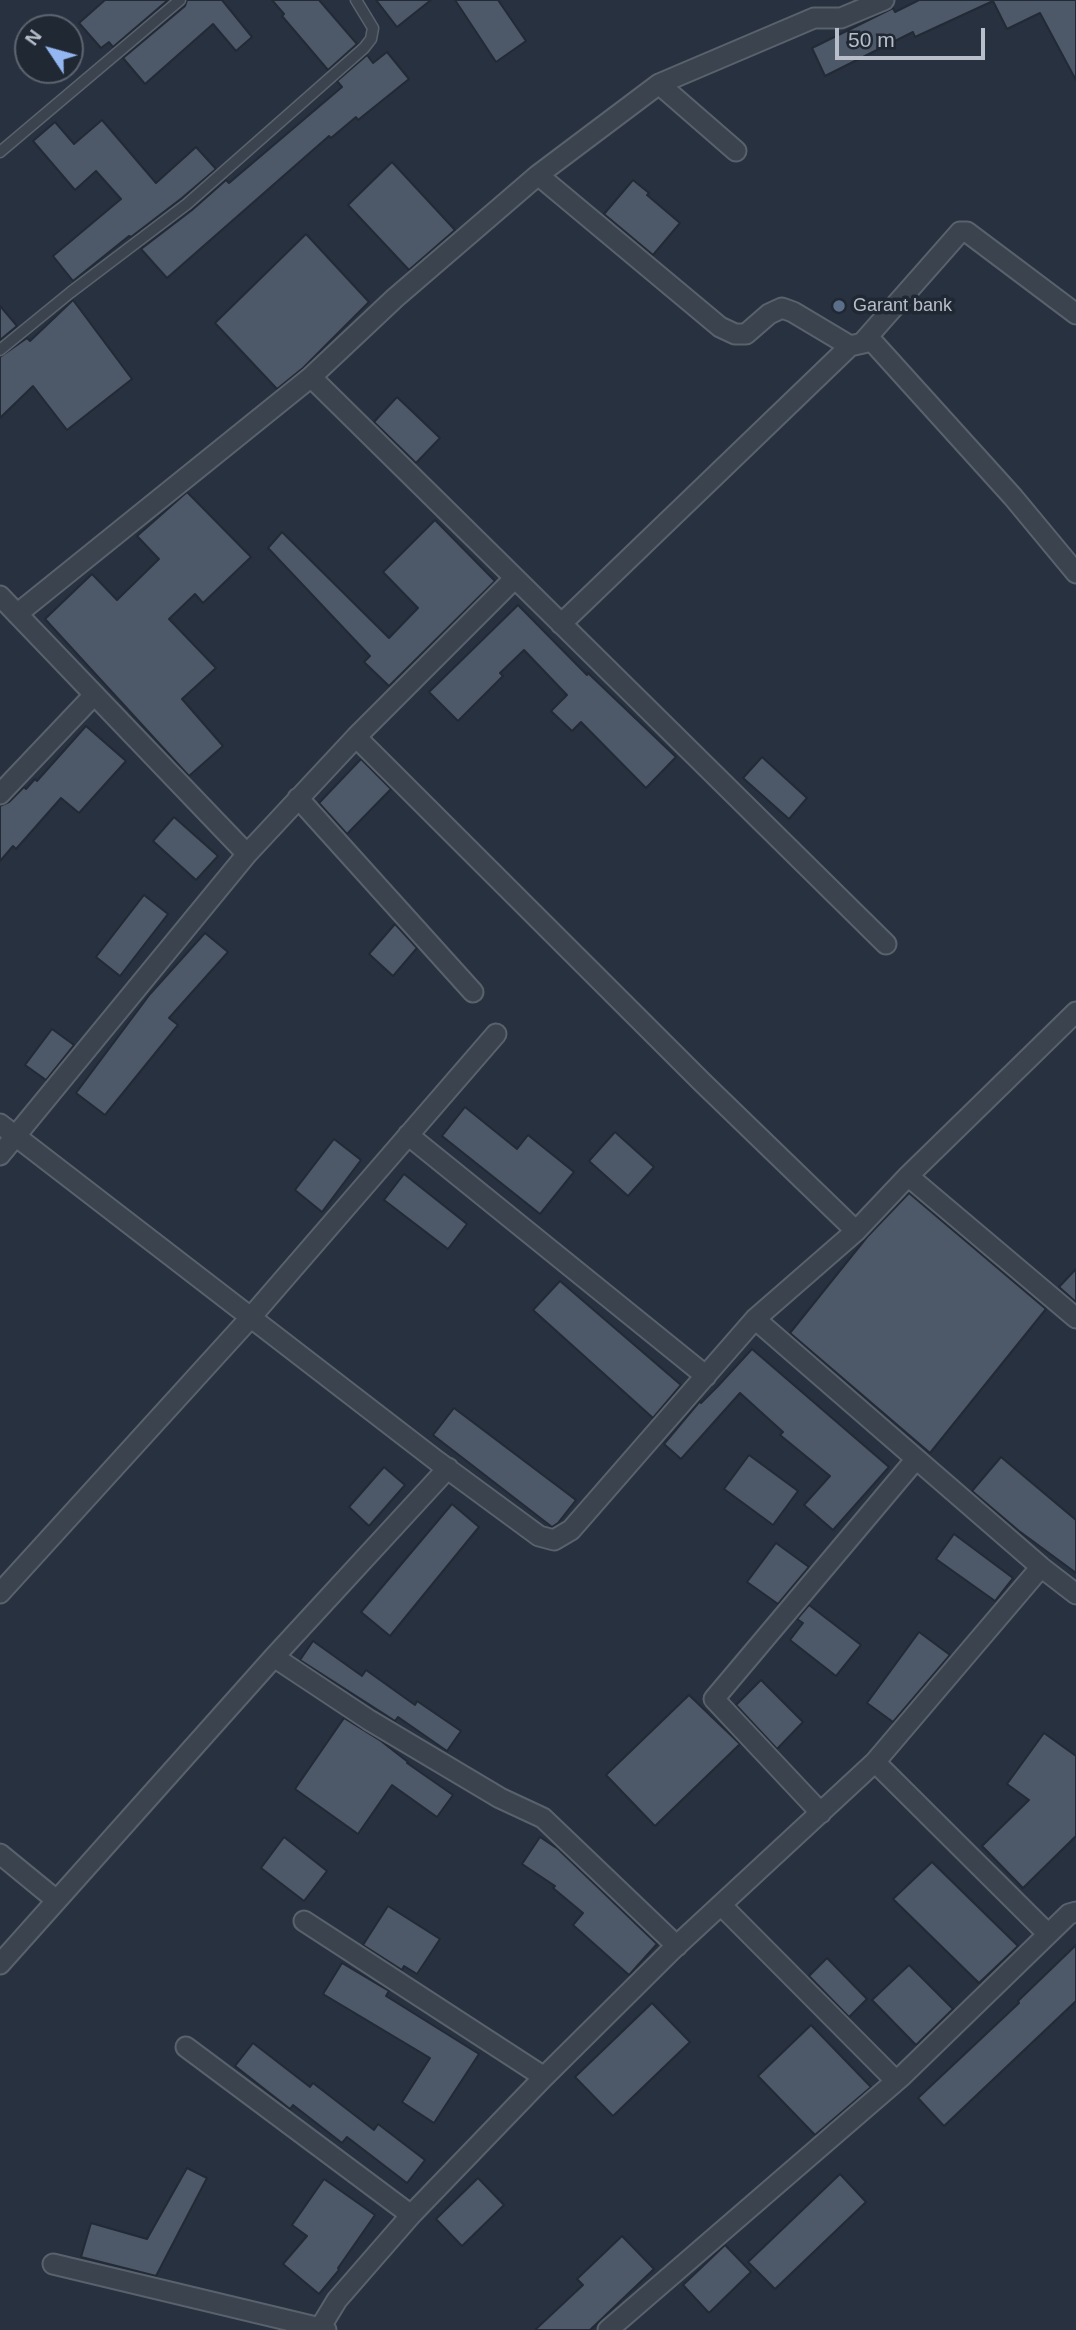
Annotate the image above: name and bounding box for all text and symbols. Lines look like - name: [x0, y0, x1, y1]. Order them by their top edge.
- north arrow: [14, 14, 84, 84]
- scale bar: [838, 14, 988, 58]
- text: N: [21, 26, 46, 49]
- text: 50 m: [848, 28, 895, 51]
- place label: Garant bank: [853, 295, 952, 317]
- marker: Garant bank: [831, 298, 847, 314]

